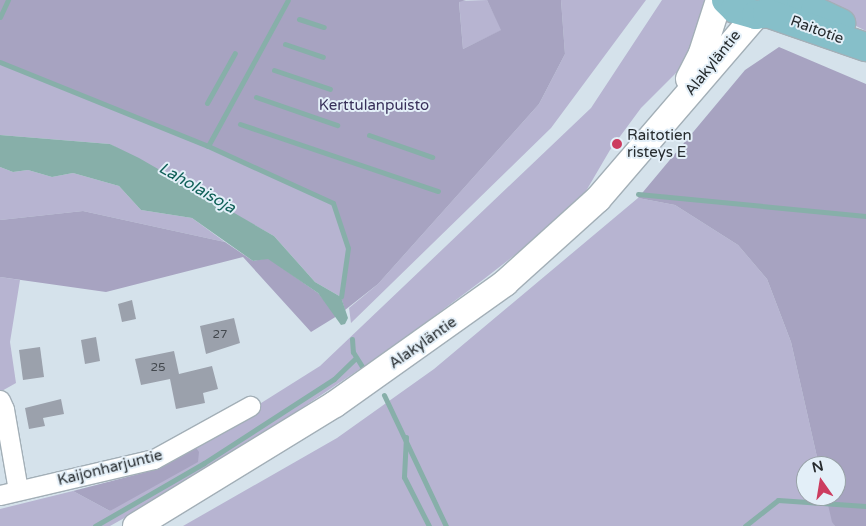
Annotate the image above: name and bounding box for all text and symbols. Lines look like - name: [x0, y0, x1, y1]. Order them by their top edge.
- street label: Raitotie: [788, 12, 846, 48]
- street label: Alakyläntie: [681, 27, 745, 99]
- park label: Kerttulanpuisto: [319, 97, 429, 115]
- place label: Raitotien risteys E: [627, 126, 692, 161]
- marker: Raitotien risteys E: [611, 138, 623, 150]
- water label: Laholaisoja: [155, 158, 239, 218]
- street label: Alakyläntie: [386, 313, 460, 373]
- house number: 27: [212, 328, 228, 342]
- house number: 25: [150, 361, 166, 375]
- street label: Kaijonharjuntie: [56, 446, 164, 490]
- north arrow: [796, 456, 846, 506]
- text: N: [810, 457, 825, 476]

